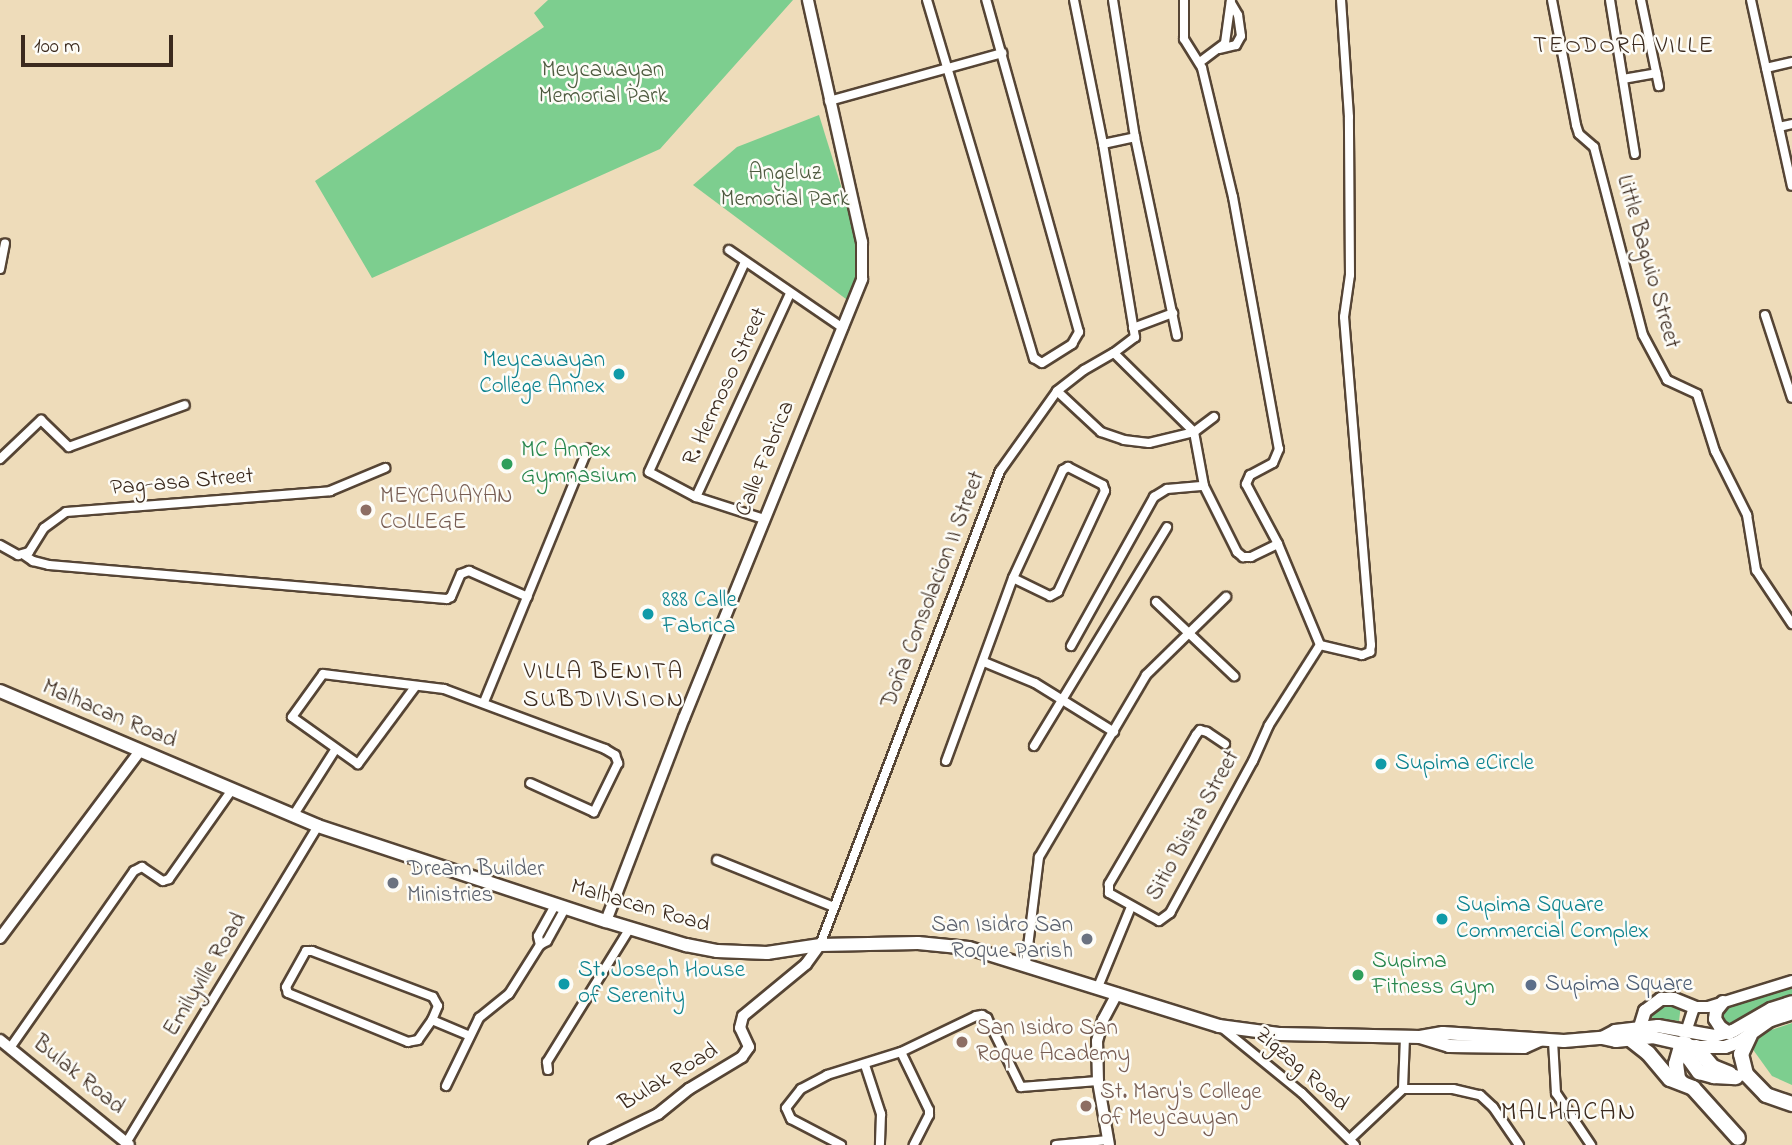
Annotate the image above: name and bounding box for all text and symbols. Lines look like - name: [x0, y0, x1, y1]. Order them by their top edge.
- scale bar: [24, 21, 177, 65]
- text: 100 m: [34, 32, 80, 62]
- district label: TEODORA VILLE: [1535, 33, 1713, 61]
- park label: Meycauayan Memorial Park: [539, 57, 667, 111]
- park label: Angeluz Memorial Park: [721, 160, 849, 214]
- street label: Little Baguio Street: [1609, 172, 1685, 352]
- street label: R. Hermoso Street: [677, 304, 775, 470]
- place label: Meycauayan College Annex: [479, 347, 605, 401]
- marker: Meycauayan College Annex: [611, 366, 627, 382]
- street label: Calle Fabrica: [730, 397, 802, 521]
- place label: MC Annex Gymnasium: [521, 437, 637, 491]
- marker: MC Annex Gymnasium: [499, 456, 515, 472]
- street label: Pag-asa Street: [109, 463, 255, 503]
- street label: Doña Consolacion II Street: [876, 468, 992, 712]
- place label: MEYCAUAYAN COLLEGE: [380, 483, 513, 537]
- marker: MEYCAUAYAN COLLEGE: [358, 502, 374, 518]
- place label: 888 Calle Fabrica: [662, 587, 737, 641]
- marker: 888 Calle Fabrica: [640, 606, 656, 622]
- district label: VILLA BENITA SUBDIVISION: [524, 659, 684, 715]
- street label: Malhacan Road: [38, 674, 180, 756]
- street label: Sitio Bisita Street: [1141, 746, 1247, 906]
- place label: Supima eCircle: [1395, 750, 1534, 778]
- marker: Supima eCircle: [1373, 756, 1389, 772]
- place label: Dream Builder Ministries: [407, 856, 544, 910]
- street label: Malhacan Road: [567, 874, 713, 940]
- marker: Dream Builder Ministries: [385, 875, 401, 891]
- place label: Supima Square Commercial Complex: [1456, 892, 1649, 946]
- street label: Emilyville Road: [158, 908, 254, 1042]
- marker: Supima Square Commercial Complex: [1434, 911, 1450, 927]
- place label: San Isidro San Roque Parish: [931, 912, 1073, 966]
- marker: San Isidro San Roque Parish: [1079, 931, 1095, 947]
- place label: Supima Fitness Gym: [1372, 948, 1495, 1002]
- place label: St. Joseph House of Serenity: [578, 957, 745, 1011]
- marker: Supima Fitness Gym: [1350, 967, 1366, 983]
- place label: Supima Square: [1545, 971, 1693, 999]
- marker: St. Joseph House of Serenity: [556, 976, 572, 992]
- marker: Supima Square: [1523, 977, 1539, 993]
- place label: San Isidro San Roque Academy: [976, 1015, 1130, 1069]
- street label: Zigzag Road: [1248, 1022, 1354, 1118]
- street label: Bulak Road: [26, 1030, 130, 1122]
- marker: San Isidro San Roque Academy: [954, 1034, 970, 1050]
- street label: Bulak Road: [614, 1038, 724, 1118]
- place label: St. Mary's College of Meycauyan: [1100, 1079, 1262, 1133]
- marker: St. Mary's College of Meycauyan: [1078, 1098, 1094, 1114]
- district label: MALHACAN: [1502, 1098, 1636, 1130]

